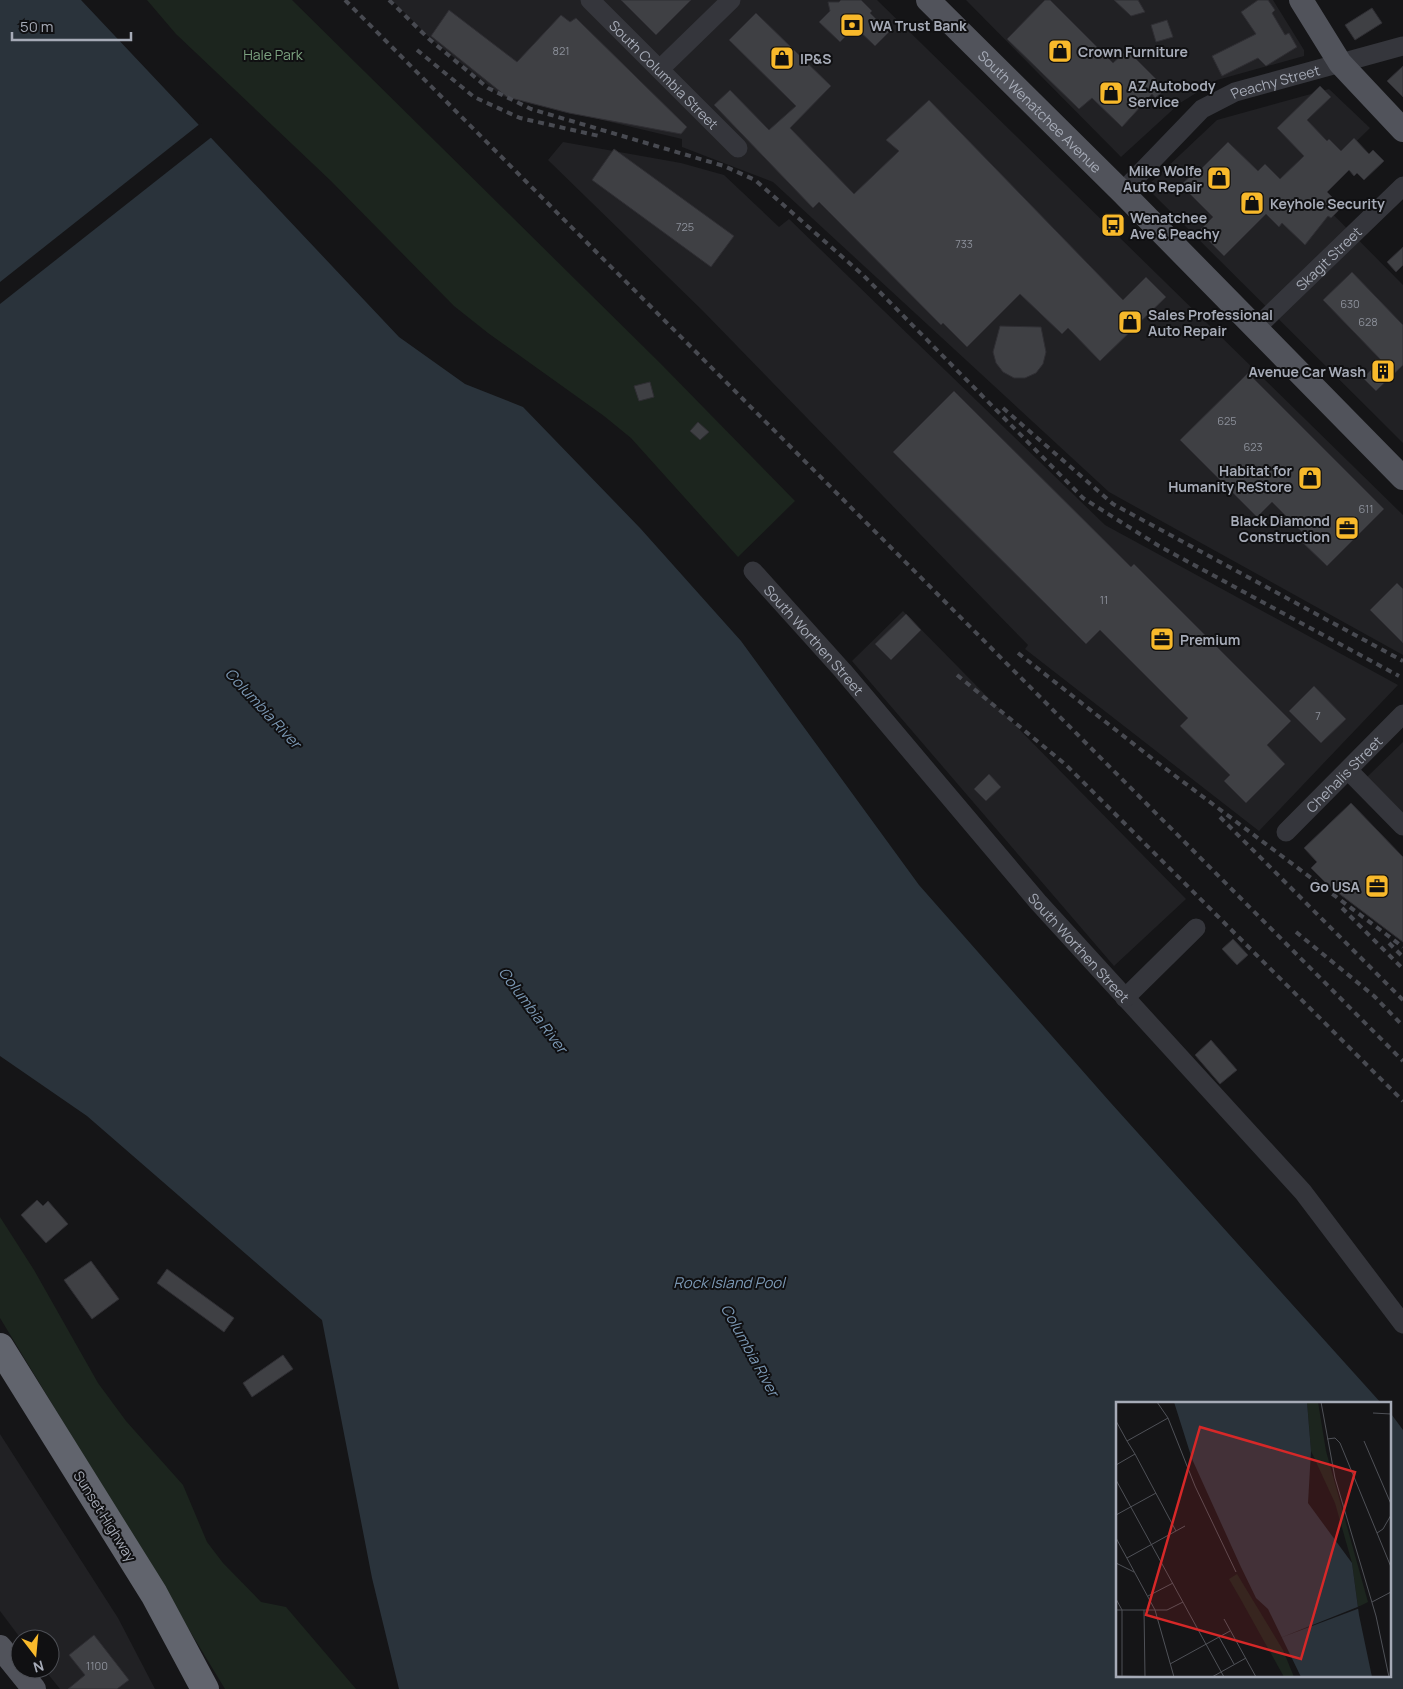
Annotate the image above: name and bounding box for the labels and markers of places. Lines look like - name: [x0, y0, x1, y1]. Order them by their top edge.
- bank icon: WA Trust Bank: [839, 12, 865, 38]
- place label: WA Trust Bank: [870, 16, 967, 35]
- shop icon: Crown Furniture: [1047, 38, 1073, 64]
- place label: Crown Furniture: [1078, 42, 1188, 61]
- shop icon: IP&S: [769, 45, 795, 71]
- place label: IP&S: [800, 49, 831, 68]
- place label: AZ Autobody Service: [1128, 76, 1216, 111]
- shop icon: AZ Autobody Service: [1098, 80, 1124, 106]
- place label: Mike Wolfe Auto Repair: [1123, 161, 1202, 196]
- shop icon: Mike Wolfe Auto Repair: [1206, 165, 1232, 191]
- shop icon: Keyhole Security: [1239, 190, 1265, 216]
- place label: Keyhole Security: [1270, 194, 1385, 213]
- place label: Wenatchee Ave & Peachy: [1130, 208, 1220, 243]
- bus stop icon: Wenatchee Ave & Peachy: [1100, 212, 1126, 238]
- place label: Sales Professional Auto Repair: [1148, 305, 1273, 340]
- shop icon: Sales Professional Auto Repair: [1117, 309, 1143, 335]
- building icon: Avenue Car Wash: [1370, 358, 1396, 384]
- place label: Avenue Car Wash: [1249, 362, 1366, 381]
- place label: Habitat for Humanity ReStore: [1168, 461, 1292, 496]
- shop icon: Habitat for Humanity ReStore: [1297, 465, 1323, 491]
- place label: Black Diamond Construction: [1231, 511, 1330, 546]
- office icon: Black Diamond Construction: [1334, 515, 1360, 541]
- office icon: Premium: [1149, 626, 1175, 652]
- place label: Premium: [1180, 630, 1240, 649]
- office icon: Go USA: [1364, 873, 1390, 899]
- place label: Go USA: [1310, 877, 1361, 896]

